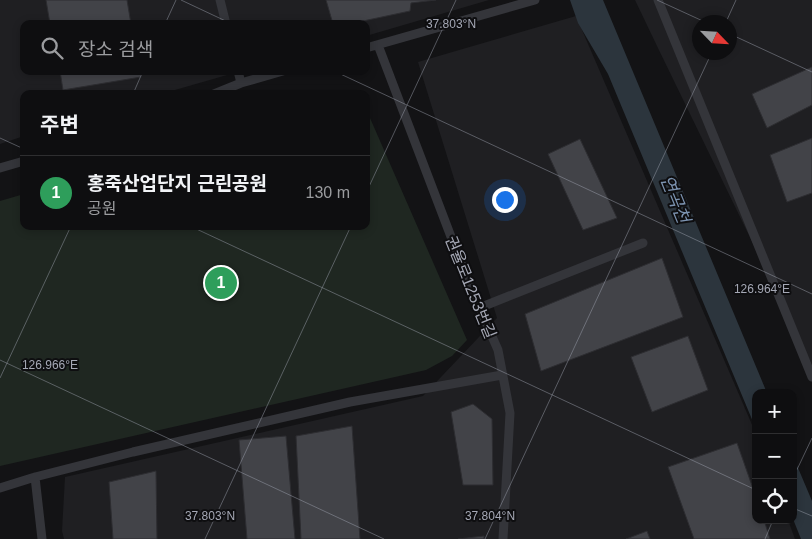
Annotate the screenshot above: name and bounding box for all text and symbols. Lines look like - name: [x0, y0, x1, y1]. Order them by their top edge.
- north arrow: [692, 15, 737, 60]
- text: 37.803°N: [426, 17, 476, 31]
- search box: [20, 20, 370, 75]
- icon: search: [38, 34, 66, 62]
- text: 장소 검색: [78, 39, 153, 60]
- text: 주변: [40, 113, 79, 136]
- water label: 연곡천: [656, 172, 694, 228]
- text: 홍죽산업단지 근린공원: [87, 173, 267, 194]
- text: 1: [52, 184, 60, 201]
- text: 130 m: [306, 184, 350, 201]
- your location: [492, 187, 518, 213]
- text: 공원: [87, 200, 116, 217]
- street label: 권율로1253번길: [442, 233, 499, 341]
- pin: 1: [205, 264, 237, 302]
- text: 126.964°E: [734, 282, 790, 296]
- text: 126.966°E: [22, 358, 78, 372]
- map controls: [752, 389, 797, 524]
- button: +: [752, 389, 797, 434]
- button: −: [752, 434, 797, 479]
- button: locate: [752, 479, 797, 524]
- text: 37.803°N: [185, 509, 235, 523]
- text: 37.804°N: [465, 509, 515, 523]

